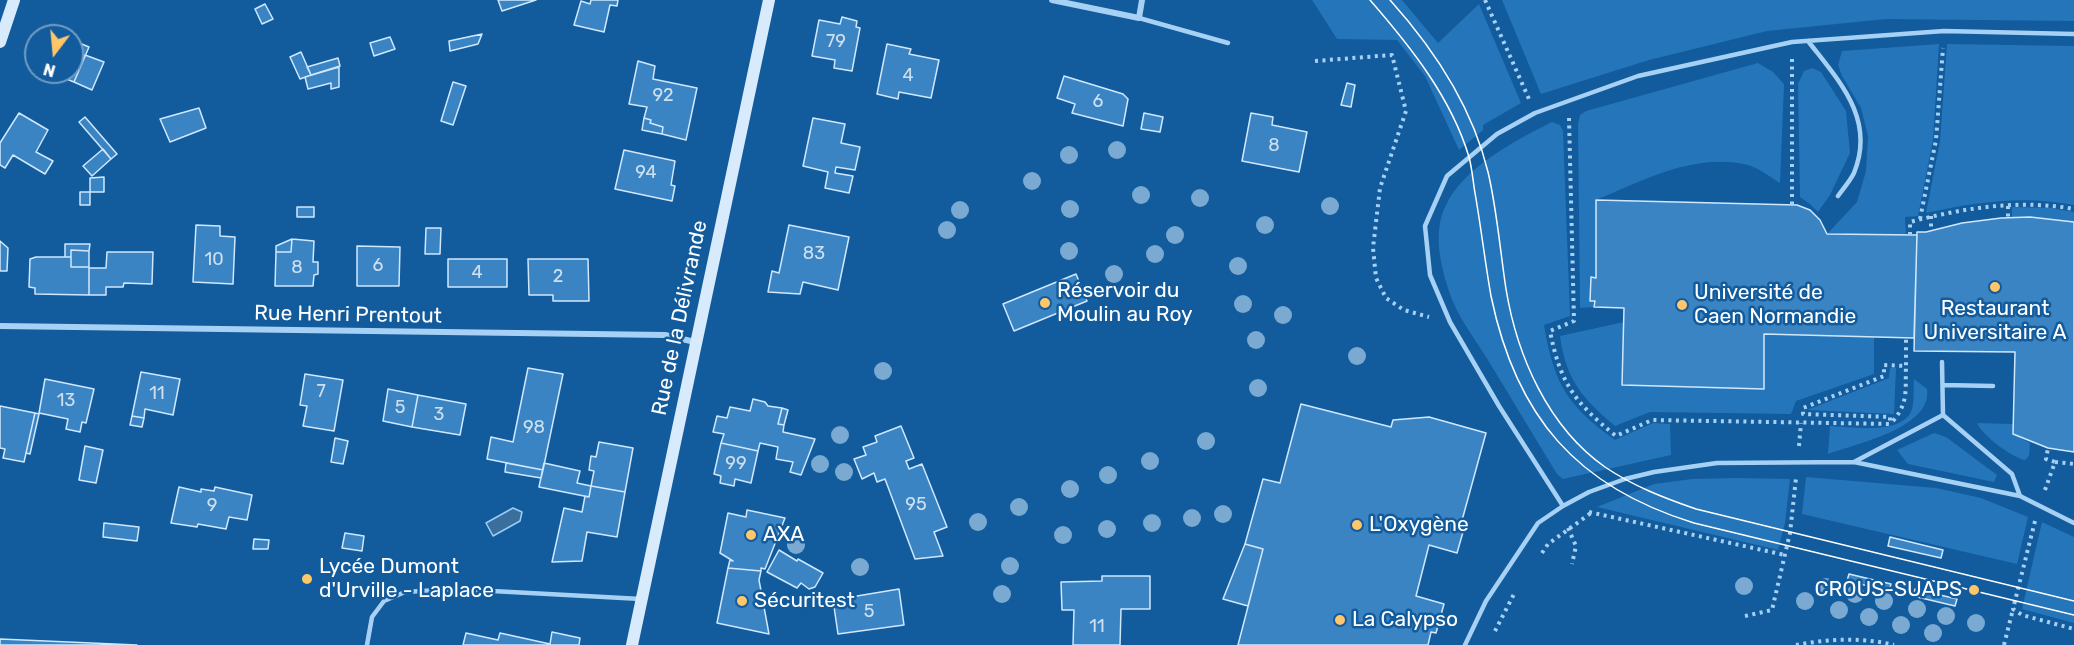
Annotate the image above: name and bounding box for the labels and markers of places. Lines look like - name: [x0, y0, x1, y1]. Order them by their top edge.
- place label: Réservoir du Moulin au Roy: [1057, 278, 1193, 328]
- place label: Université de Caen Normandie: [1694, 280, 1856, 330]
- marker: Restaurant Universitaire A: [1988, 280, 2002, 294]
- marker: Réservoir du Moulin au Roy: [1038, 296, 1052, 310]
- place label: Restaurant Universitaire A: [1924, 296, 2066, 346]
- marker: Université de Caen Normandie: [1675, 298, 1689, 312]
- place label: L'Oxygène: [1369, 512, 1469, 538]
- marker: L'Oxygène: [1350, 518, 1364, 532]
- place label: AXA: [763, 522, 804, 548]
- marker: AXA: [744, 528, 758, 542]
- place label: Lycée Dumont d'Urville - Laplace: [319, 554, 494, 604]
- marker: Lycée Dumont d'Urville - Laplace: [300, 572, 314, 586]
- place label: CROUS-SUAPS: [1815, 577, 1962, 603]
- marker: CROUS-SUAPS: [1967, 583, 1981, 597]
- place label: Sécuritest: [754, 588, 855, 614]
- marker: Sécuritest: [735, 594, 749, 608]
- place label: La Calypso: [1352, 607, 1458, 633]
- marker: La Calypso: [1333, 613, 1347, 627]

